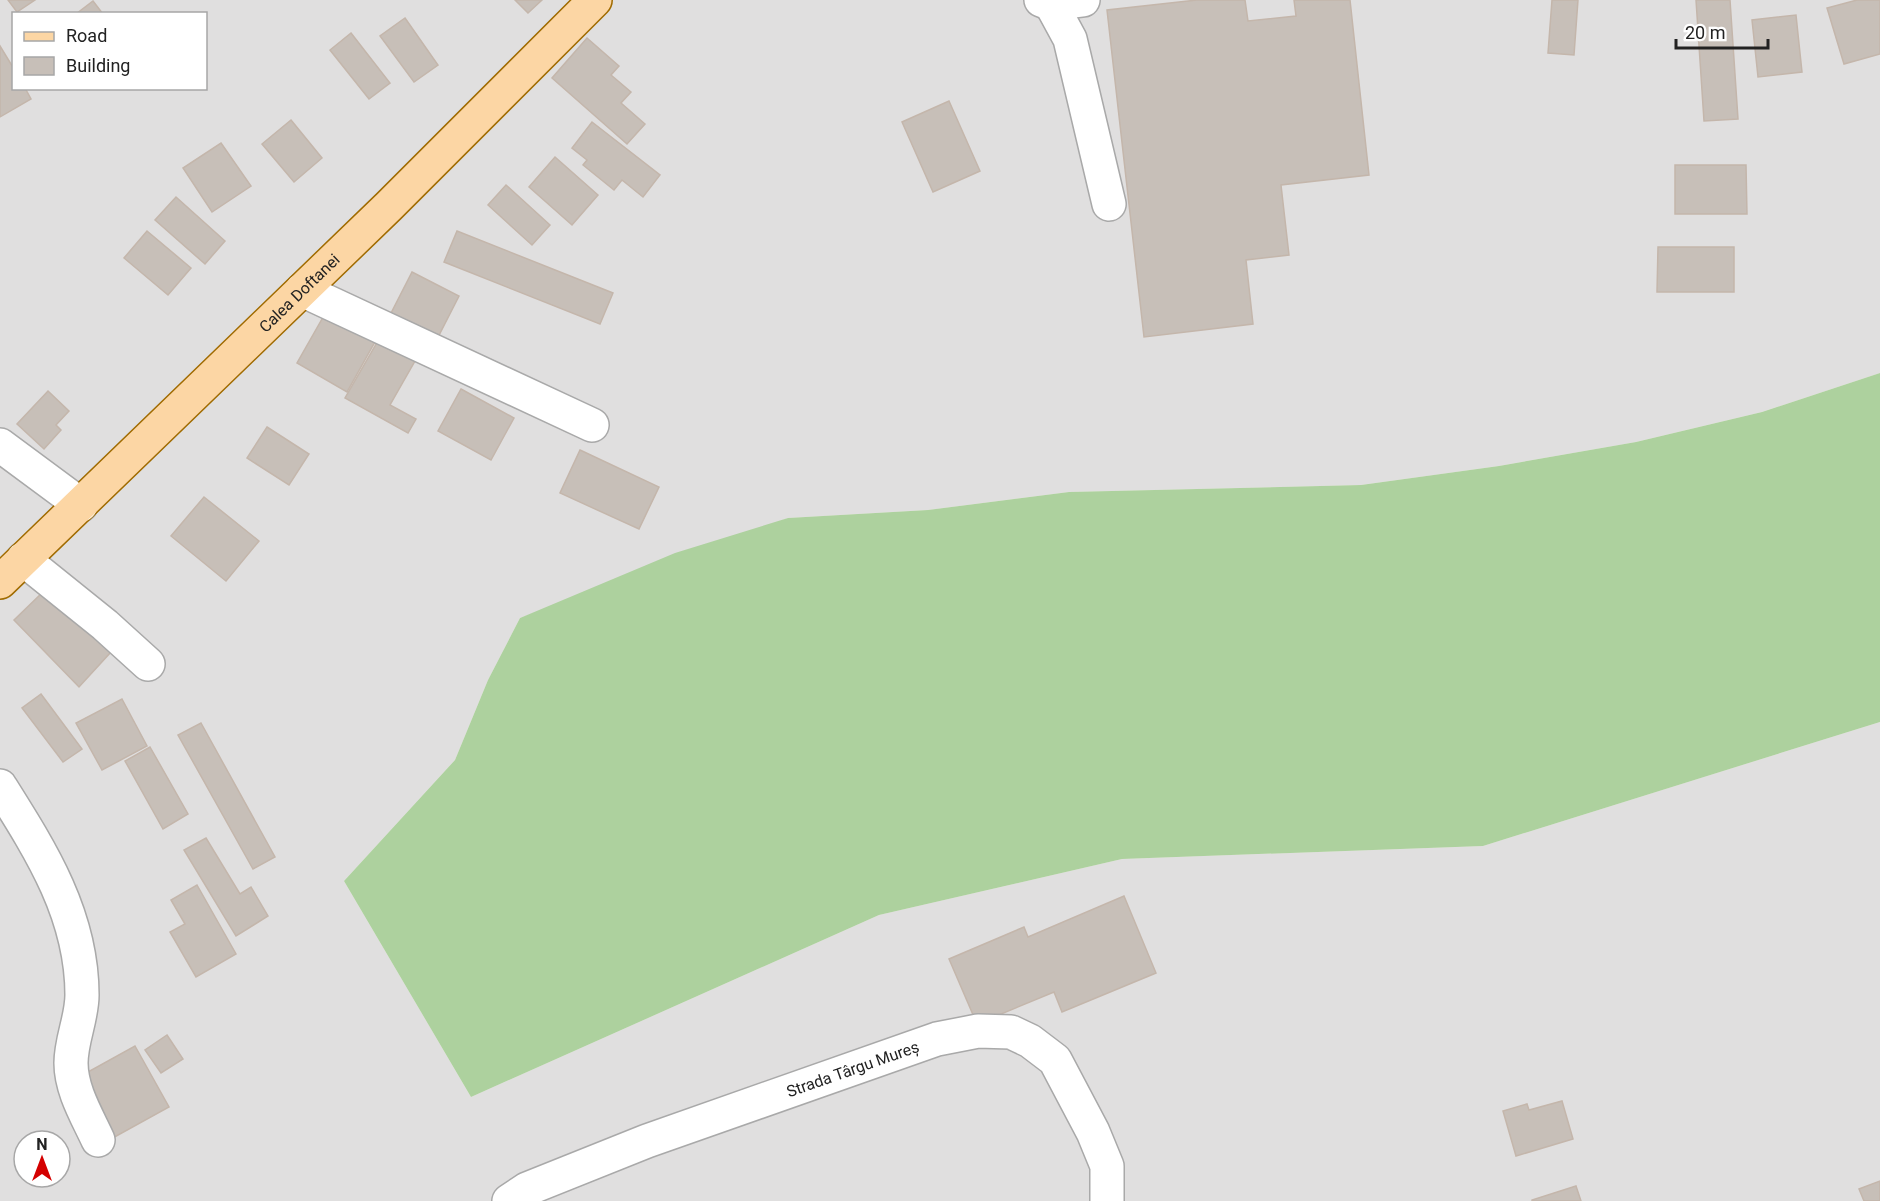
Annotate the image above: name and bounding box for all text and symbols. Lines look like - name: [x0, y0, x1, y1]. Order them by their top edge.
- legend: [12, 12, 207, 90]
- scale bar: [1676, 12, 1768, 50]
- text: 20 m: [1685, 22, 1725, 43]
- text: Road: [66, 25, 107, 46]
- text: Building: [66, 55, 130, 76]
- street label: Calea Doftanei: [255, 250, 343, 336]
- street label: Strada Târgu Mureș: [784, 1037, 922, 1101]
- north arrow: [12, 1129, 72, 1189]
- text: N: [36, 1135, 48, 1154]

